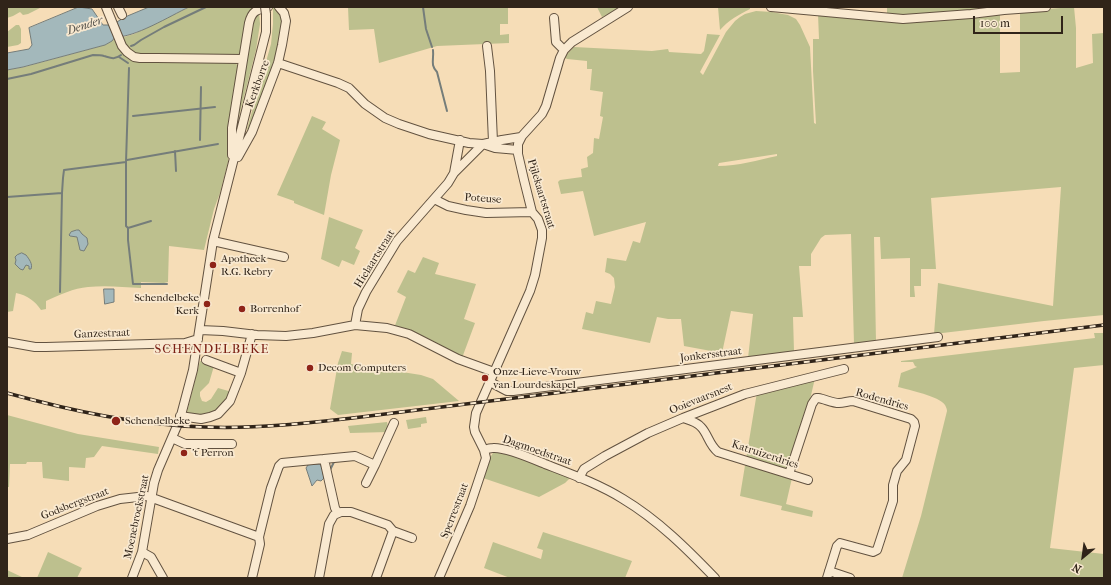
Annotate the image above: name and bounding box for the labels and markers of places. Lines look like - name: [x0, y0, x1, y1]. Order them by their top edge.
- place label: Apotheek R.G. Rebry: [221, 252, 273, 278]
- marker: Apotheek R.G. Rebry: [208, 260, 218, 270]
- place label: Schendelbeke Kerk: [134, 291, 199, 317]
- marker: Schendelbeke Kerk: [202, 299, 212, 309]
- place label: Borrenhof: [250, 302, 299, 316]
- marker: Borrenhof: [237, 304, 247, 314]
- place label: Decom Computers: [318, 361, 406, 375]
- marker: Decom Computers: [305, 363, 315, 373]
- place label: Onze-Lieve-Vrouw van Lourdeskapel: [493, 365, 581, 391]
- marker: Onze-Lieve-Vrouw van Lourdeskapel: [480, 373, 490, 383]
- place label: Schendelbeke: [125, 414, 190, 428]
- marker: Schendelbeke: [110, 415, 122, 427]
- place label: 't Perron: [192, 446, 234, 460]
- marker: 't Perron: [179, 448, 189, 458]

